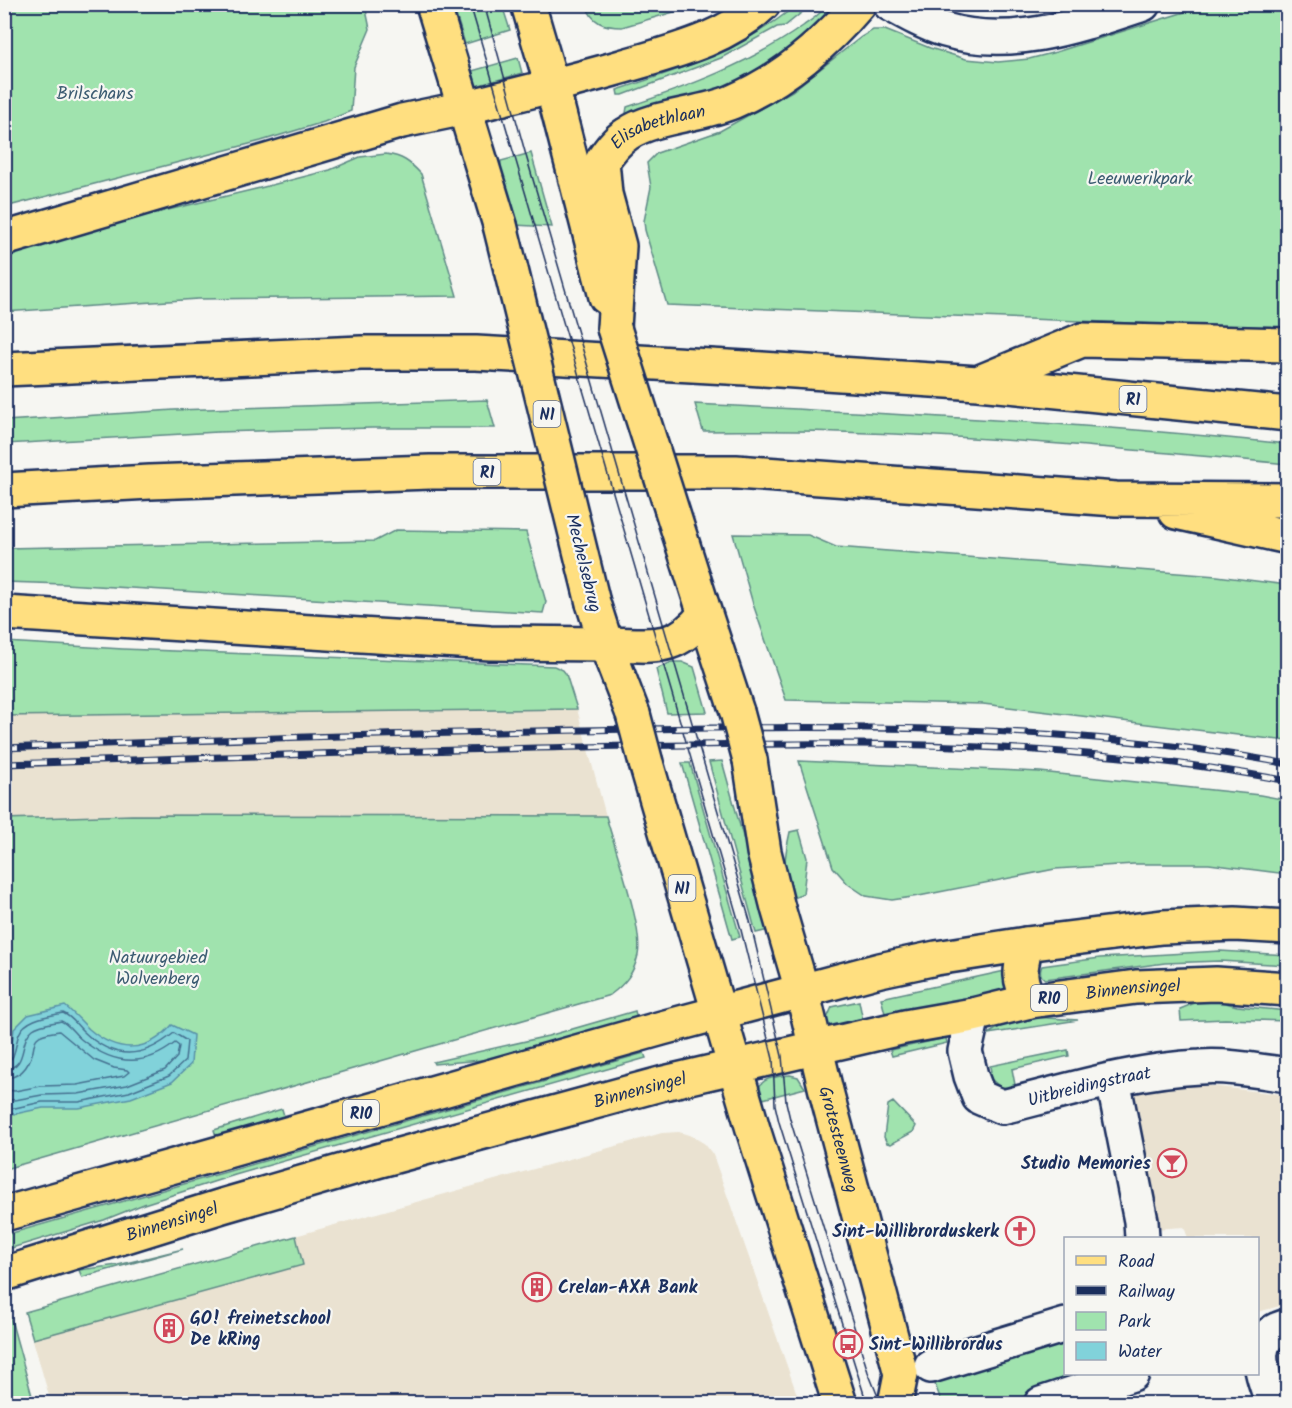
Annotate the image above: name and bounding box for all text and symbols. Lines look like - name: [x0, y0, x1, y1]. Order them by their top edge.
- park label: Brilschans: [56, 80, 134, 109]
- street label: Elisabethlaan: [604, 98, 709, 157]
- park label: Leeuwerikpark: [1087, 165, 1193, 194]
- road number: R1: [1120, 386, 1146, 412]
- road number: N1: [534, 401, 560, 427]
- road number: R1: [474, 459, 500, 485]
- street label: Mechelsebrug: [556, 511, 609, 616]
- road number: N1: [668, 875, 696, 901]
- park label: Natuurgebied Wolvenberg: [109, 944, 208, 994]
- street label: Binnensingel: [1084, 972, 1182, 1010]
- road number: R10: [1031, 985, 1067, 1011]
- street label: Uitbreidingstraat: [1025, 1059, 1154, 1116]
- street label: Binnensingel: [590, 1065, 690, 1118]
- street label: Grotesteenweg: [809, 1083, 865, 1196]
- road number: R10: [343, 1100, 379, 1126]
- bar icon: Studio Memories: [1156, 1147, 1188, 1179]
- place label: Studio Memories: [1021, 1150, 1152, 1179]
- street label: Binnensingel: [123, 1195, 223, 1251]
- church icon: Sint-Willibrorduskerk: [1004, 1215, 1036, 1247]
- place label: Sint-Willibrorduskerk: [832, 1218, 1000, 1247]
- legend: [1064, 1237, 1259, 1375]
- text: Road: [1118, 1248, 1155, 1277]
- building icon: Crelan-AXA Bank: [521, 1271, 553, 1303]
- place label: Crelan-AXA Bank: [558, 1274, 698, 1303]
- text: Railway: [1118, 1278, 1175, 1307]
- place label: GO! freinetschool De kRing: [190, 1305, 331, 1355]
- text: Park: [1118, 1308, 1151, 1337]
- building icon: GO! freinetschool De kRing: [153, 1312, 185, 1344]
- bus stop icon: Sint-Willibrordus: [832, 1328, 864, 1360]
- place label: Sint-Willibrordus: [869, 1331, 1003, 1360]
- text: Water: [1118, 1338, 1163, 1367]

